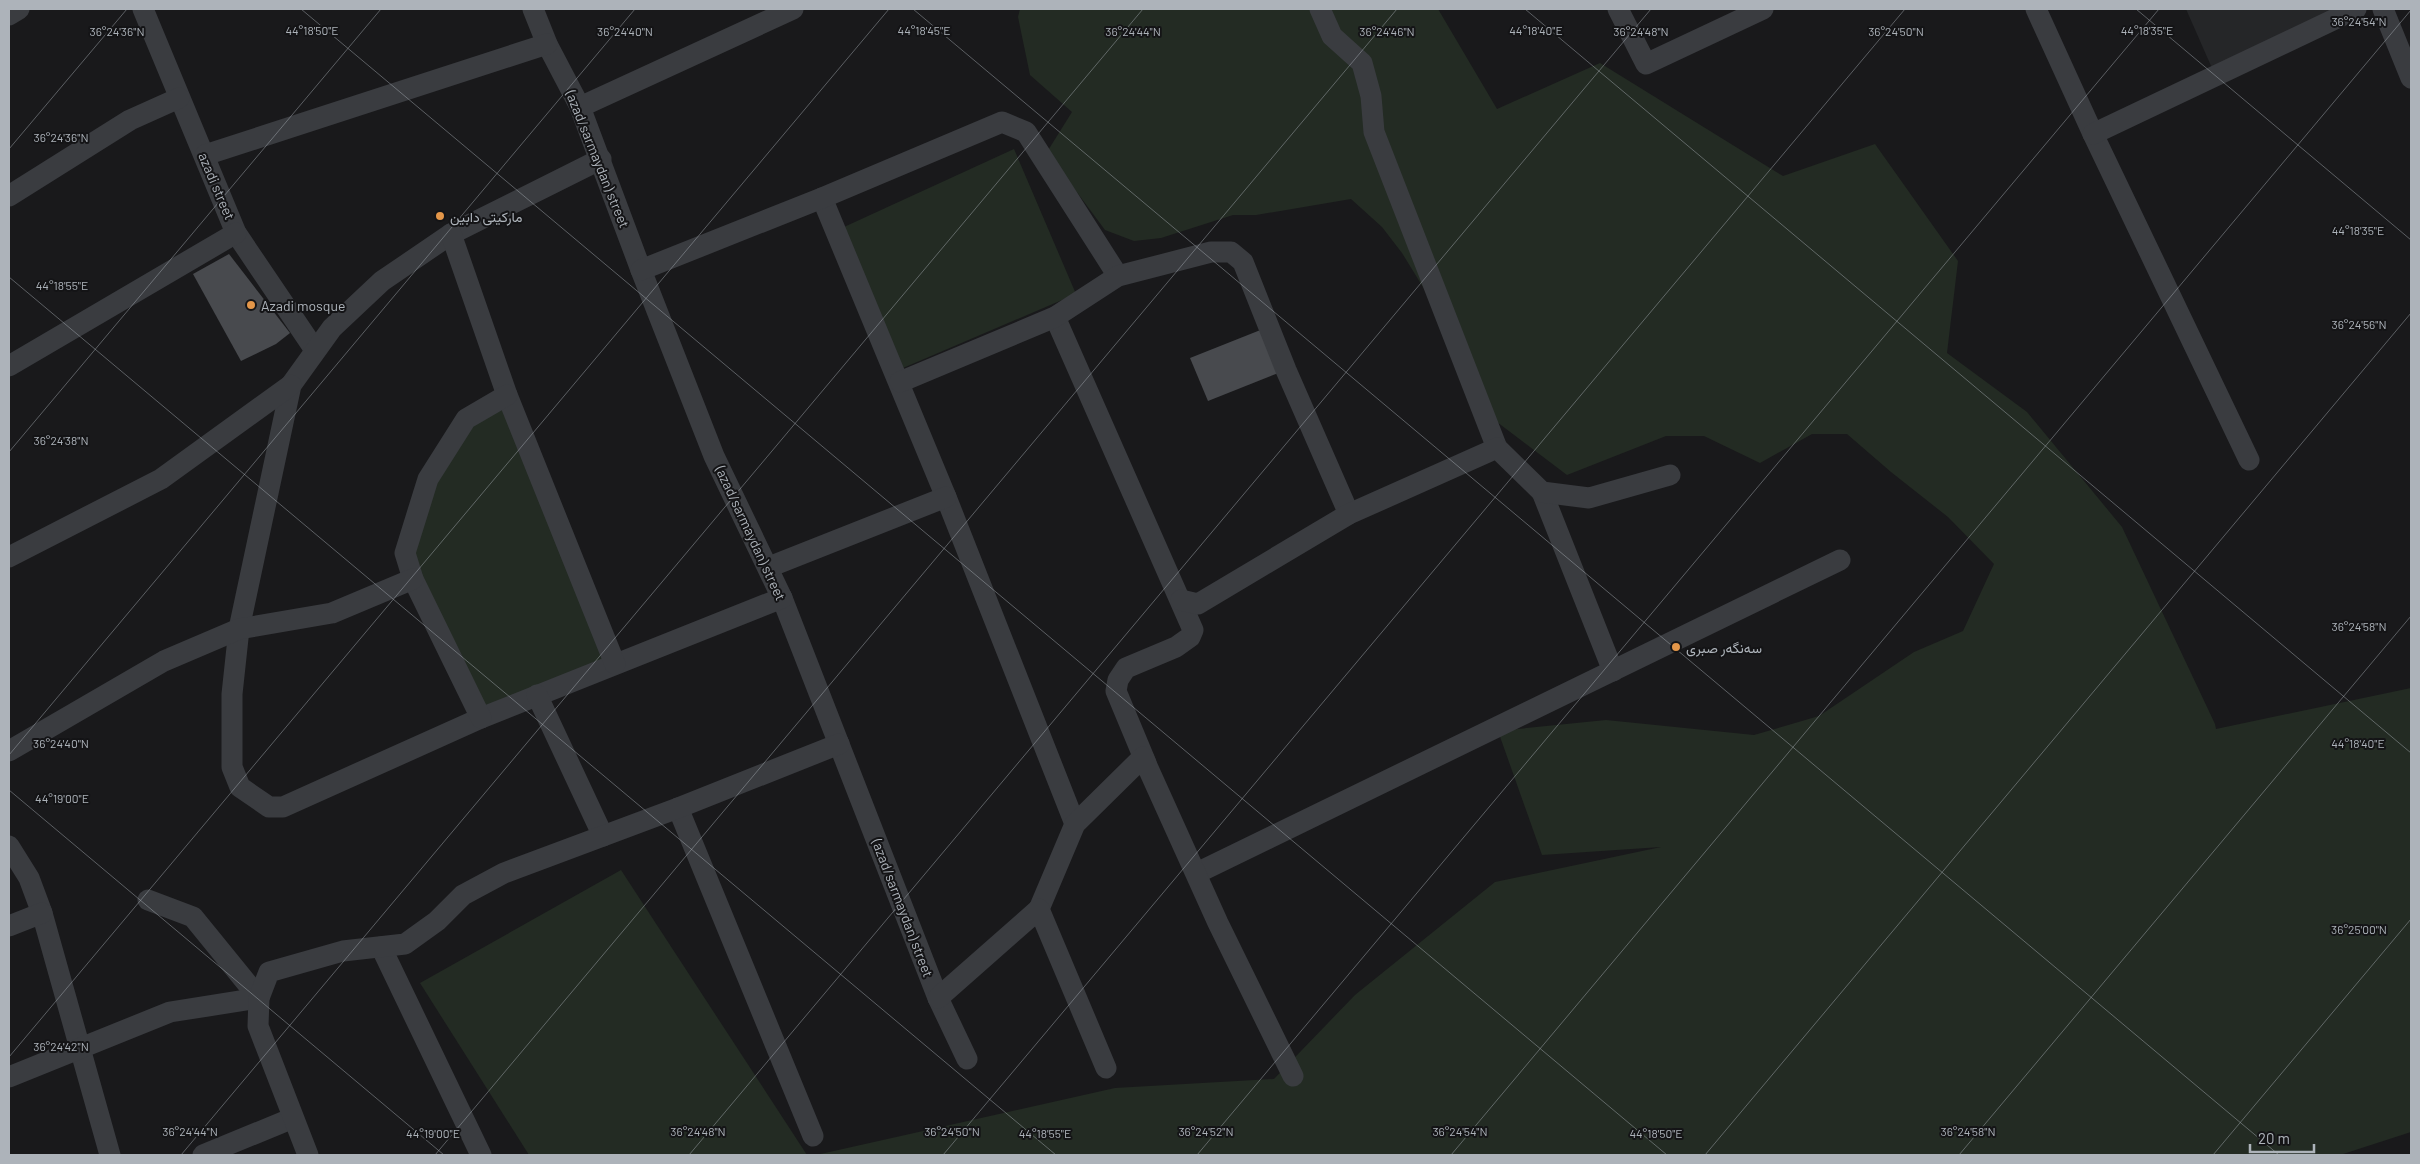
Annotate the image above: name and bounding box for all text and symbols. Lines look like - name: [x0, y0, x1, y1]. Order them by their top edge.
- text: 36°24'54"N: [2331, 14, 2387, 28]
- text: 44°18'50"E: [285, 23, 339, 37]
- text: 44°18'45"E: [898, 23, 950, 37]
- text: 44°18'40"E: [1509, 23, 1563, 37]
- text: 44°18'35"E: [2121, 23, 2173, 37]
- text: 36°24'36"N: [89, 24, 145, 38]
- text: 36°24'40"N: [597, 24, 653, 38]
- text: 36°24'44"N: [1105, 24, 1161, 38]
- text: 36°24'46"N: [1359, 24, 1415, 38]
- text: 36°24'48"N: [1613, 24, 1669, 38]
- text: 36°24'50"N: [1868, 24, 1924, 38]
- street label: (azad/sarmaydan) street: [562, 87, 633, 230]
- text: 36°24'36"N: [33, 130, 89, 144]
- street label: azadi street: [195, 150, 239, 222]
- place label: ماركيتى دابين: [450, 208, 523, 226]
- marker: ماركيتى دابين: [434, 210, 446, 222]
- text: 44°18'35"E: [2332, 223, 2384, 237]
- text: 44°18'55"E: [36, 278, 88, 292]
- place label: Azadi mosque: [261, 297, 345, 314]
- marker: Azadi mosque: [245, 299, 257, 311]
- text: 36°24'56"N: [2332, 317, 2387, 331]
- text: 36°24'38"N: [33, 433, 89, 447]
- street label: (azad/sarmaydan) street: [712, 462, 790, 603]
- text: 36°24'58"N: [2331, 619, 2387, 633]
- place label: سەنگەر صبری: [1686, 639, 1762, 657]
- marker: سەنگەر صبری: [1670, 641, 1682, 653]
- text: 36°24'40"N: [33, 736, 89, 750]
- text: 44°18'40"E: [2331, 736, 2385, 750]
- text: 44°19'00"E: [35, 791, 89, 805]
- street label: (azad/sarmaydan) street: [868, 836, 937, 979]
- text: 36°25'00"N: [2331, 922, 2387, 936]
- text: 36°24'42"N: [33, 1039, 89, 1053]
- scale bar: [2250, 1122, 2314, 1154]
- text: 36°24'44"N: [162, 1124, 218, 1138]
- text: 36°24'48"N: [670, 1124, 726, 1138]
- text: 36°24'50"N: [924, 1124, 980, 1138]
- text: 36°24'52"N: [1178, 1124, 1234, 1138]
- text: 36°24'54"N: [1432, 1124, 1488, 1138]
- text: 36°24'58"N: [1940, 1124, 1996, 1138]
- text: 44°19'00"E: [406, 1126, 460, 1140]
- text: 44°18'55"E: [1019, 1126, 1071, 1140]
- text: 44°18'50"E: [1629, 1126, 1683, 1140]
- text: 20 m: [2258, 1129, 2290, 1147]

